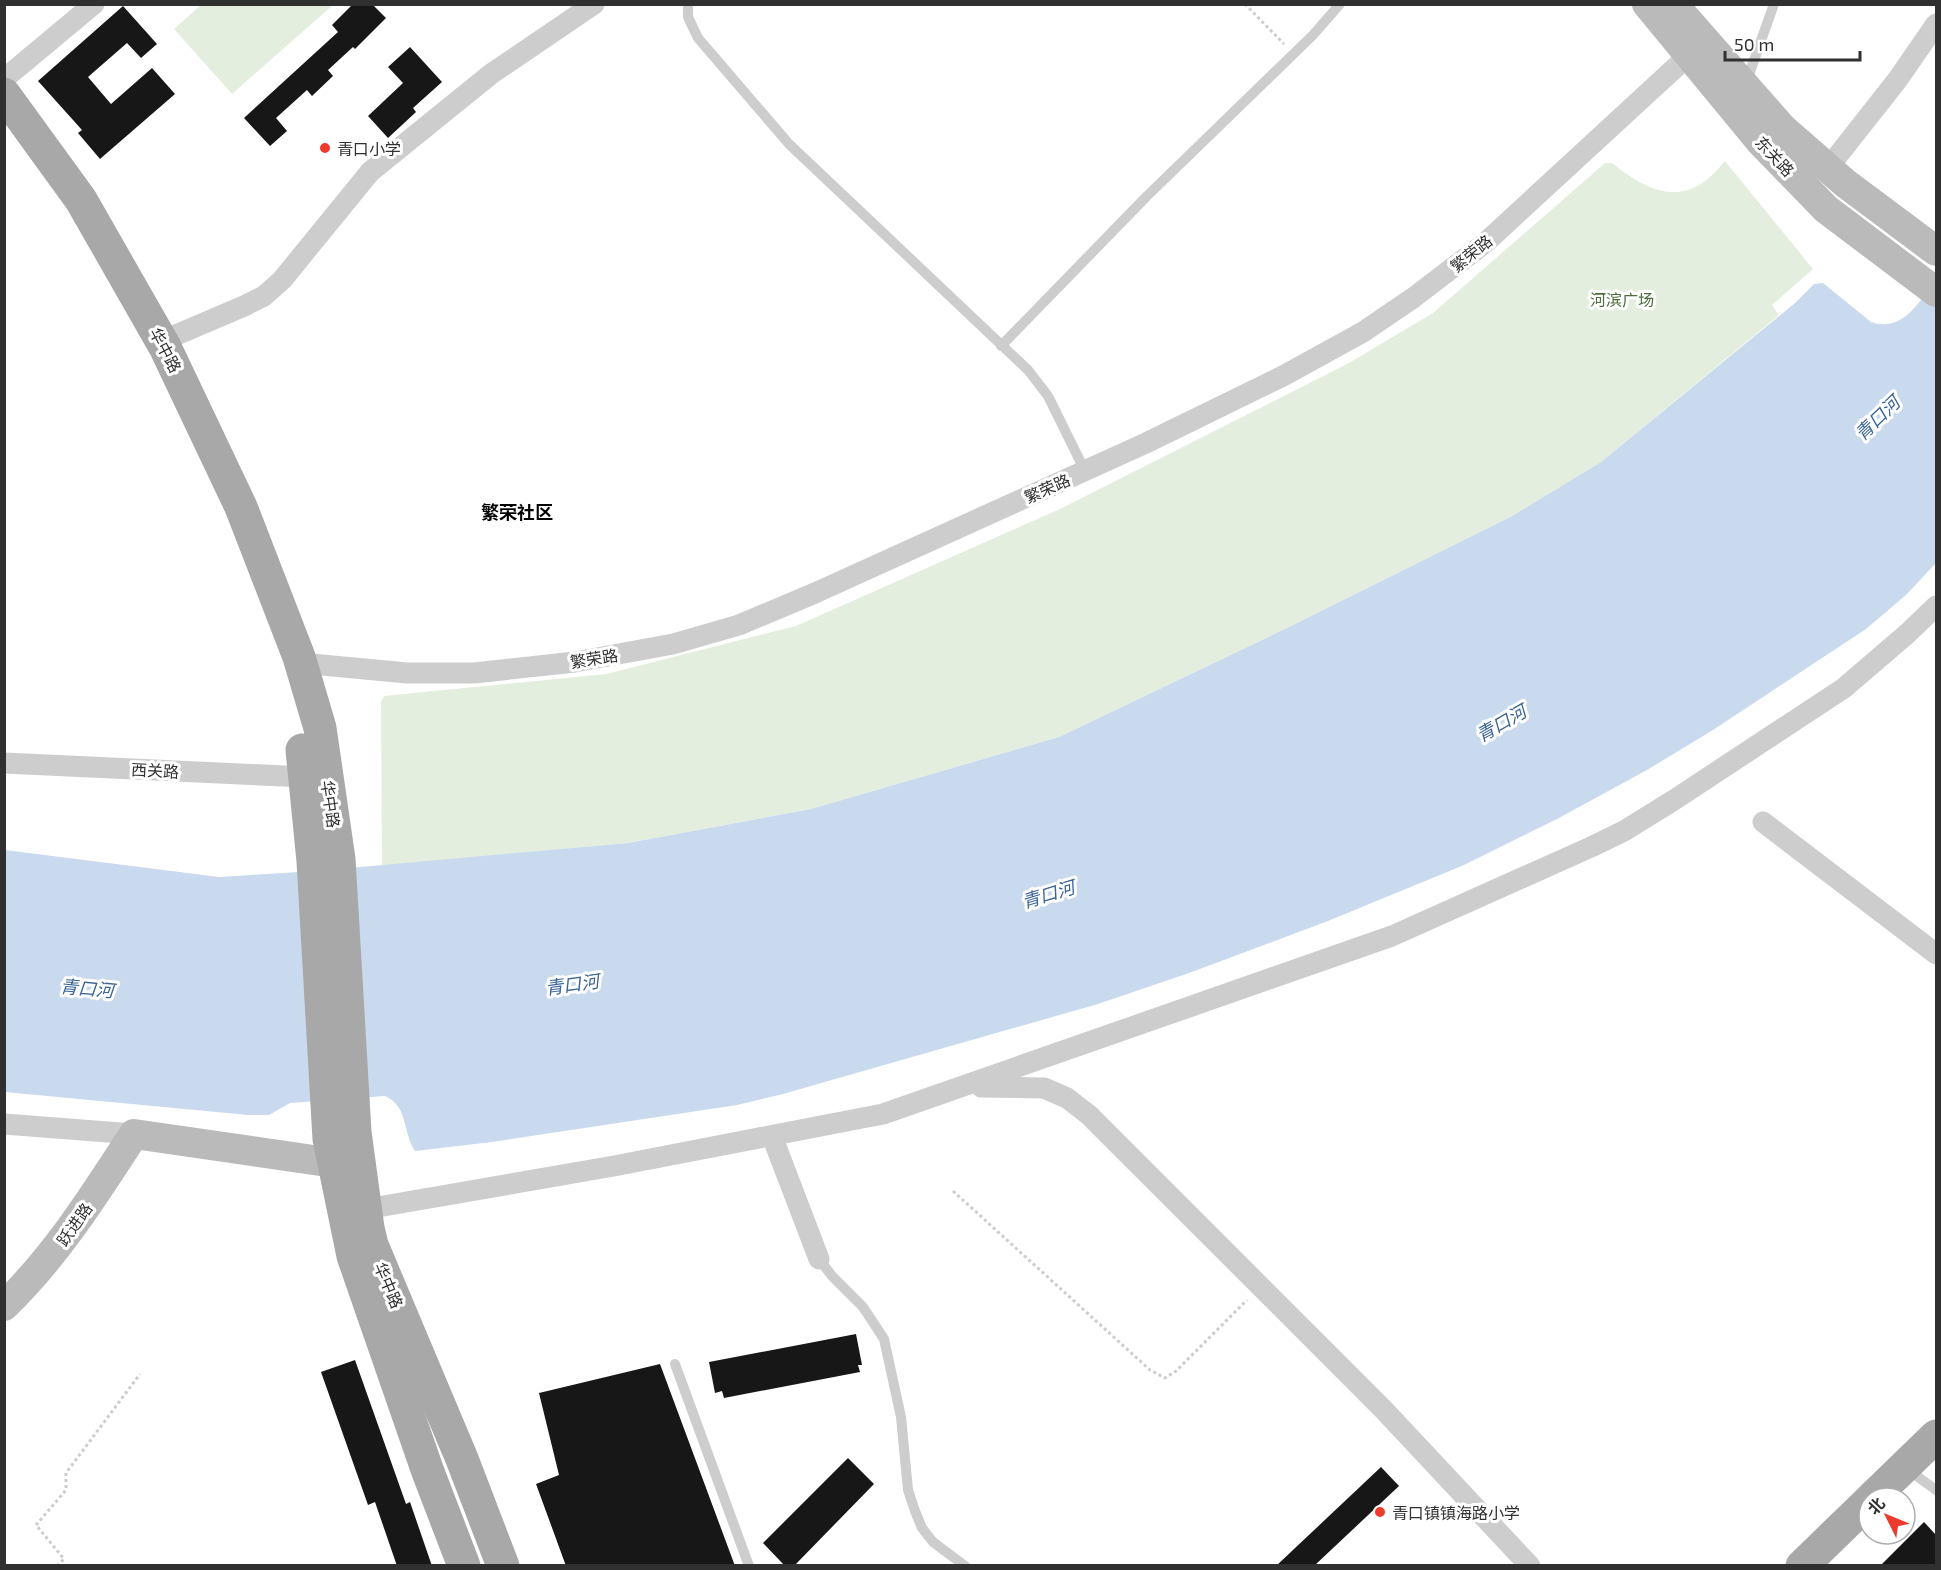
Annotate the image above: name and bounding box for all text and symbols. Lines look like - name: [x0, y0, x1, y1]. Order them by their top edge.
- scale bar: [1725, 24, 1860, 62]
- text: 50 m: [1734, 33, 1774, 55]
- street label: 东关路: [1752, 132, 1798, 180]
- place label: 青口小学: [337, 139, 401, 158]
- marker: 青口小学: [318, 141, 332, 155]
- street label: 繁荣路: [1446, 231, 1496, 275]
- park label: 河滨广场: [1590, 290, 1654, 309]
- street label: 华中路: [146, 324, 186, 376]
- water label: 青口河: [1850, 389, 1906, 445]
- street label: 繁荣路: [1021, 470, 1073, 506]
- district label: 繁荣社区: [481, 501, 553, 523]
- street label: 繁荣路: [569, 645, 619, 671]
- water label: 青口河: [1472, 698, 1532, 746]
- street label: 西关路: [131, 759, 179, 781]
- street label: 华中路: [318, 779, 344, 829]
- water label: 青口河: [1019, 875, 1080, 912]
- water label: 青口河: [544, 969, 603, 999]
- water label: 青口河: [59, 975, 118, 1002]
- street label: 跃进路: [52, 1199, 96, 1249]
- street label: 华中路: [371, 1259, 407, 1311]
- north arrow: [1857, 1486, 1917, 1546]
- text: 北: [1863, 1493, 1888, 1518]
- place label: 青口镇镇海路小学: [1392, 1503, 1520, 1522]
- marker: 青口镇镇海路小学: [1373, 1505, 1387, 1519]

